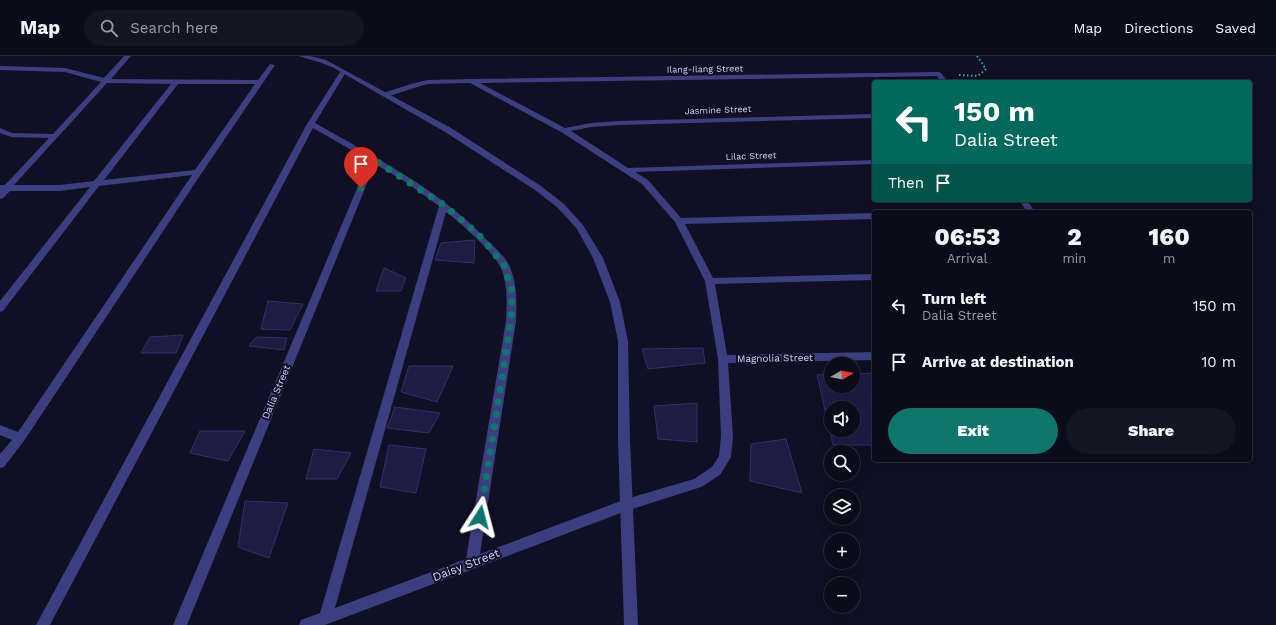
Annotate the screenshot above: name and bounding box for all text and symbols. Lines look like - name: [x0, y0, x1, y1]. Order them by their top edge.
- search box: [84, 10, 364, 46]
- text: Map: [20, 16, 60, 39]
- icon: search: [98, 17, 120, 39]
- text: Search here: [130, 19, 218, 37]
- text: Map: [1074, 20, 1102, 36]
- text: Directions: [1124, 20, 1193, 36]
- text: Saved: [1215, 20, 1256, 36]
- street label: Ilang-Ilang Street: [667, 63, 743, 75]
- text: 150 m: [954, 95, 1035, 128]
- icon: left: [888, 96, 940, 148]
- street label: Jasmine Street: [685, 104, 752, 116]
- text: Dalia Street: [954, 129, 1058, 150]
- pin: [344, 147, 378, 188]
- street label: Lilac Street: [725, 150, 777, 162]
- icon: arrive: [350, 153, 372, 175]
- icon: arrive: [932, 172, 954, 194]
- text: Then: [888, 174, 924, 192]
- text: 06:53: [934, 223, 1000, 251]
- text: 2: [1067, 223, 1082, 251]
- text: 160: [1149, 223, 1190, 251]
- text: Arrival: [947, 251, 988, 266]
- text: min: [1062, 251, 1086, 266]
- text: m: [1163, 251, 1175, 266]
- text: Turn left: [922, 290, 986, 308]
- icon: left: [888, 295, 910, 317]
- text: 150 m: [1193, 297, 1236, 315]
- text: Dalia Street: [922, 308, 997, 323]
- icon: arrive: [888, 351, 910, 373]
- street label: Magnolia Street: [737, 352, 814, 364]
- text: Arrive at destination: [922, 353, 1074, 371]
- text: 10 m: [1201, 353, 1236, 371]
- north arrow: [824, 357, 860, 393]
- map controls: [824, 357, 860, 613]
- street label: Dalia Street: [260, 363, 293, 421]
- button: sound: [824, 401, 860, 437]
- button: Exit: [888, 408, 1058, 454]
- button: Share: [1066, 408, 1236, 454]
- button: search: [824, 445, 860, 481]
- button: layers: [824, 489, 860, 525]
- position arrow: [459, 496, 501, 538]
- button: +: [824, 533, 860, 569]
- street label: Daisy Street: [430, 546, 502, 584]
- button: −: [824, 577, 860, 613]

